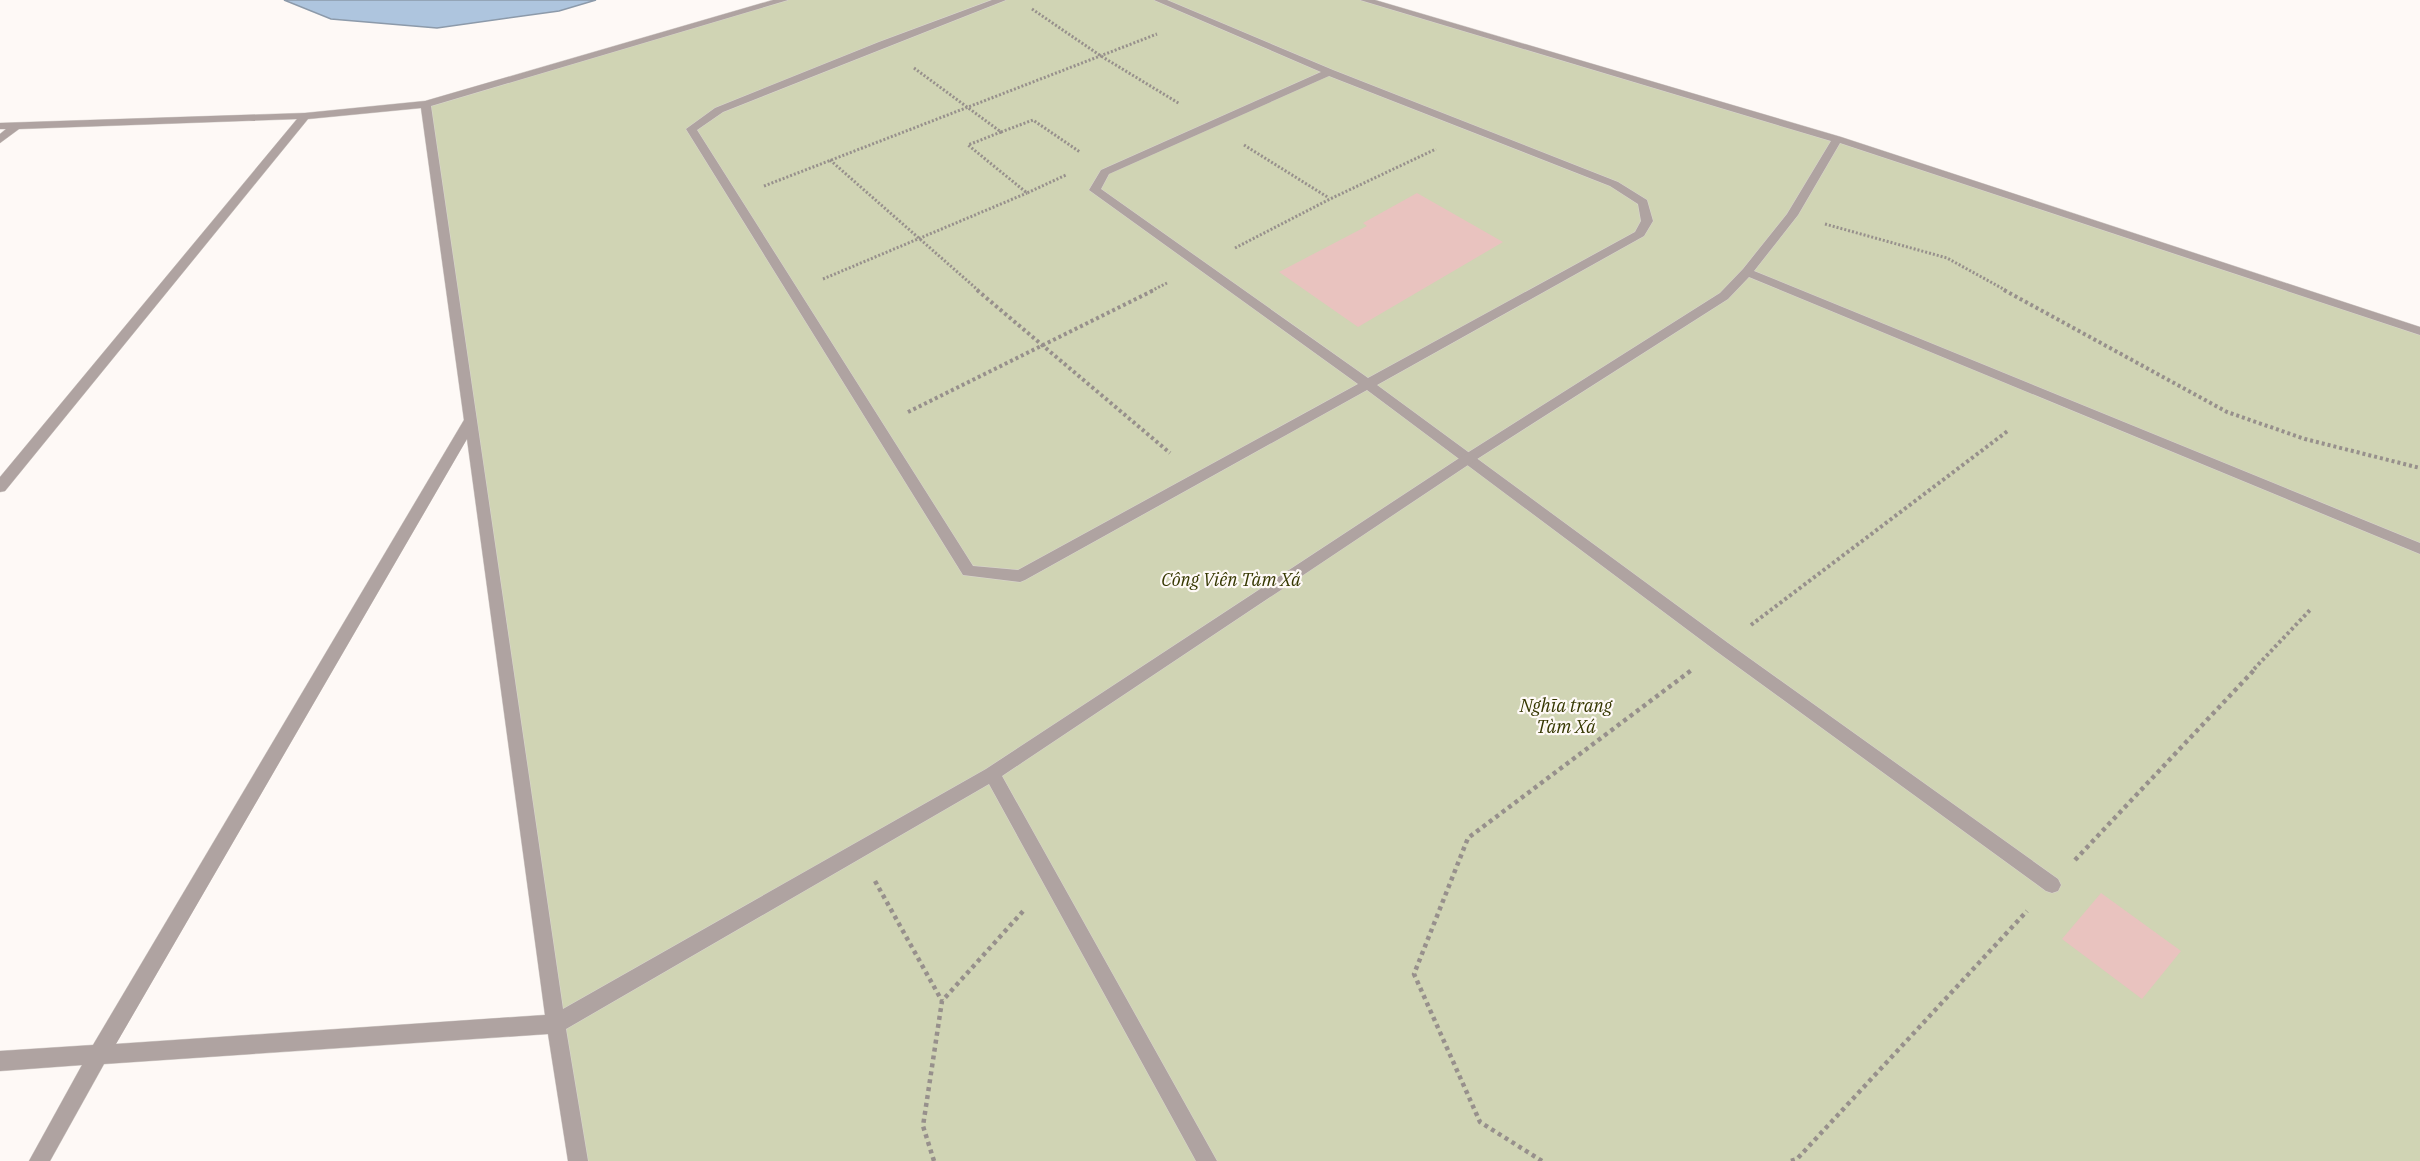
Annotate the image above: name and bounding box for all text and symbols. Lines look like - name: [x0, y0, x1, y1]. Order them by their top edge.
- park label: Công Viên Tàm Xá: [1161, 568, 1301, 591]
- park label: Nghĩa trang Tàm Xá: [1519, 694, 1613, 738]

